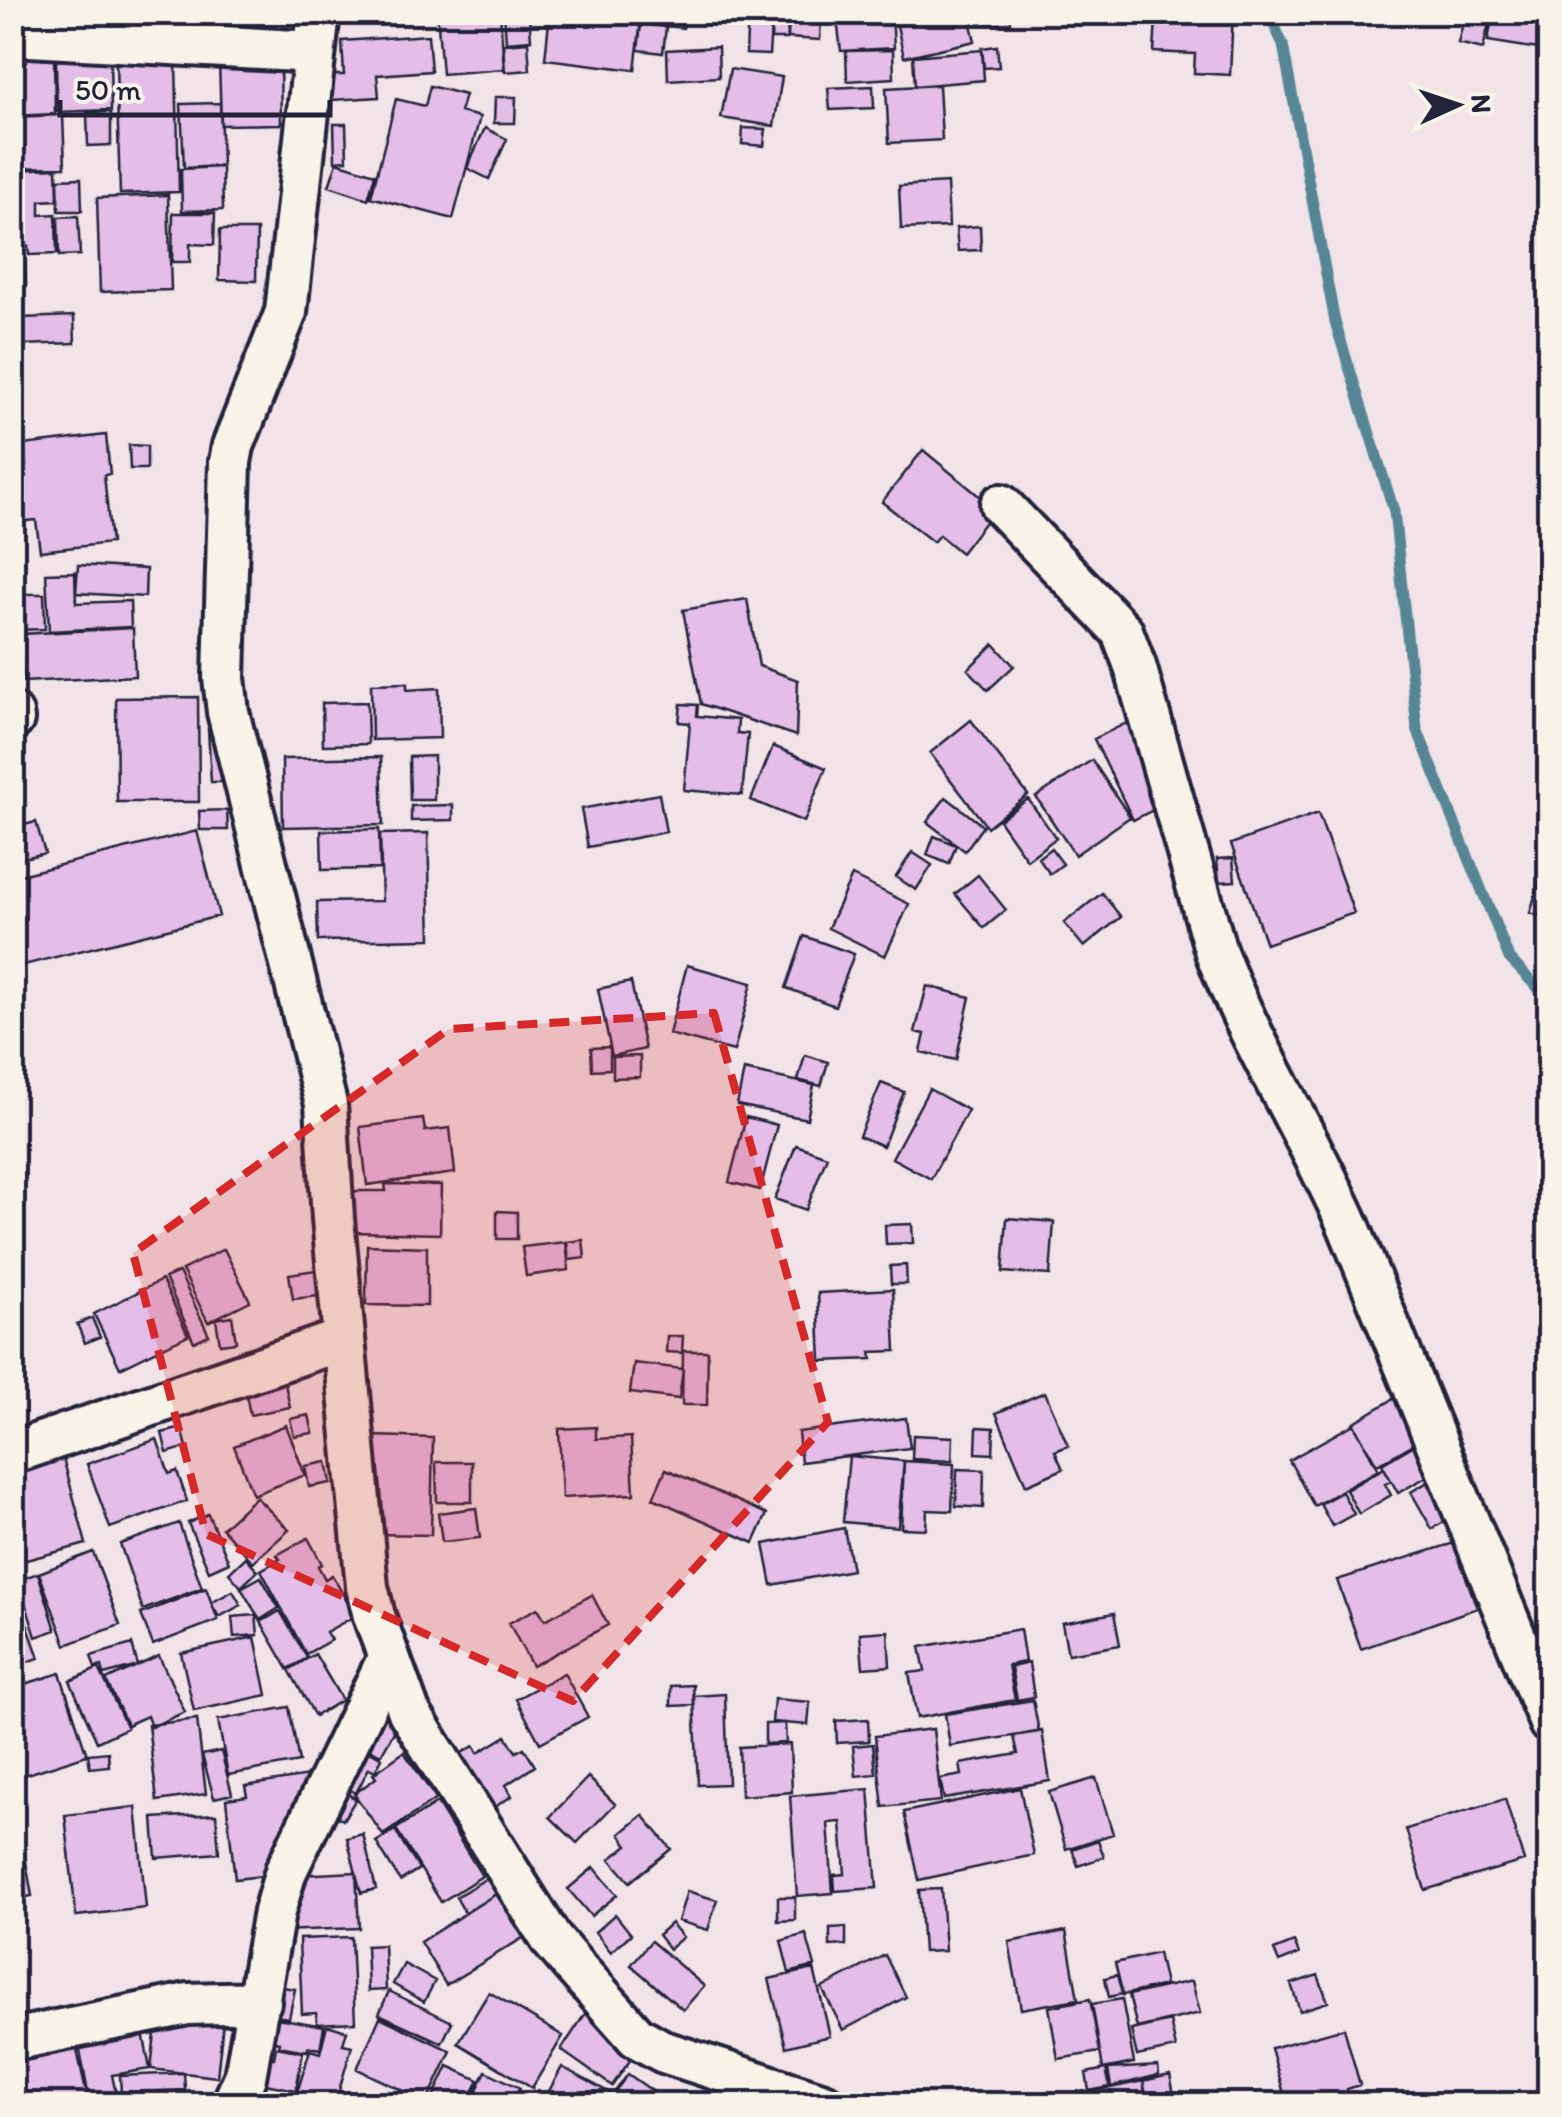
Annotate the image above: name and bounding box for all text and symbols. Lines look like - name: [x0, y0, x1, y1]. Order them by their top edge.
- scale bar: [60, 55, 330, 117]
- north arrow: [1407, 55, 1507, 155]
- text: 50 m: [75, 71, 141, 108]
- text: N: [1464, 93, 1499, 114]

